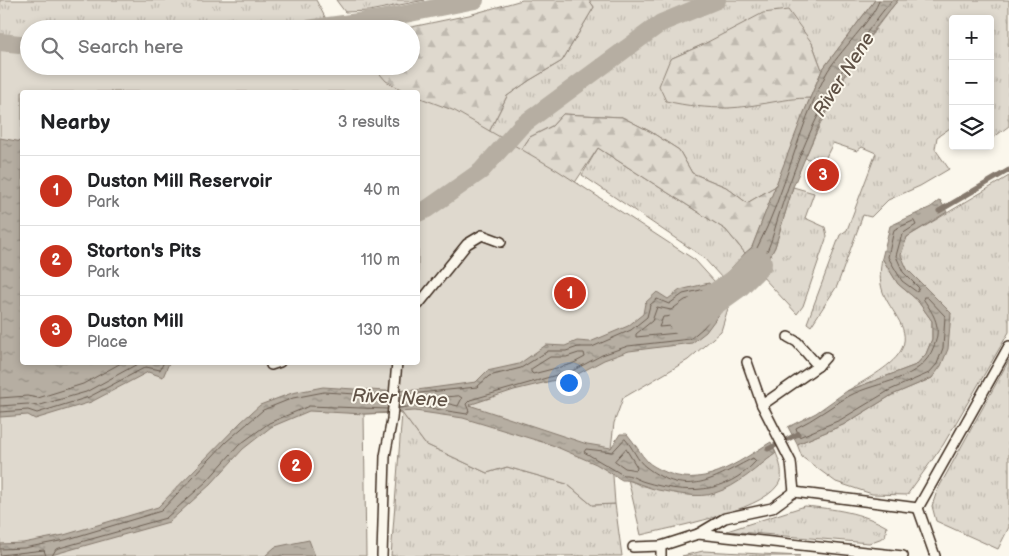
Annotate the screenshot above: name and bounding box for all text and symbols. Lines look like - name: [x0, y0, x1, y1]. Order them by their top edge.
- map controls: [949, 15, 994, 150]
- button: +: [949, 15, 994, 60]
- search box: [20, 20, 420, 75]
- water label: River Nene: [808, 28, 880, 121]
- icon: search: [38, 34, 66, 62]
- text: Search here: [78, 36, 183, 59]
- button: −: [949, 60, 994, 105]
- button: layers: [949, 105, 994, 150]
- text: Nearby: [40, 110, 110, 135]
- text: 3 results: [338, 113, 400, 132]
- pin: 3: [807, 156, 839, 194]
- text: Duston Mill Reservoir: [87, 170, 272, 193]
- text: 1: [53, 181, 59, 200]
- text: 40 m: [363, 181, 400, 200]
- text: Park: [87, 193, 119, 212]
- text: Storton's Pits: [87, 240, 201, 263]
- text: 2: [51, 251, 61, 270]
- text: 110 m: [361, 251, 400, 270]
- text: Park: [87, 263, 119, 282]
- pin: 1: [554, 274, 586, 312]
- text: Duston Mill: [87, 310, 183, 333]
- text: 3: [51, 321, 61, 340]
- text: 130 m: [357, 321, 400, 340]
- text: Place: [87, 333, 128, 352]
- your location: [556, 370, 582, 396]
- water label: River Nene: [351, 384, 449, 412]
- pin: 2: [280, 447, 312, 485]

